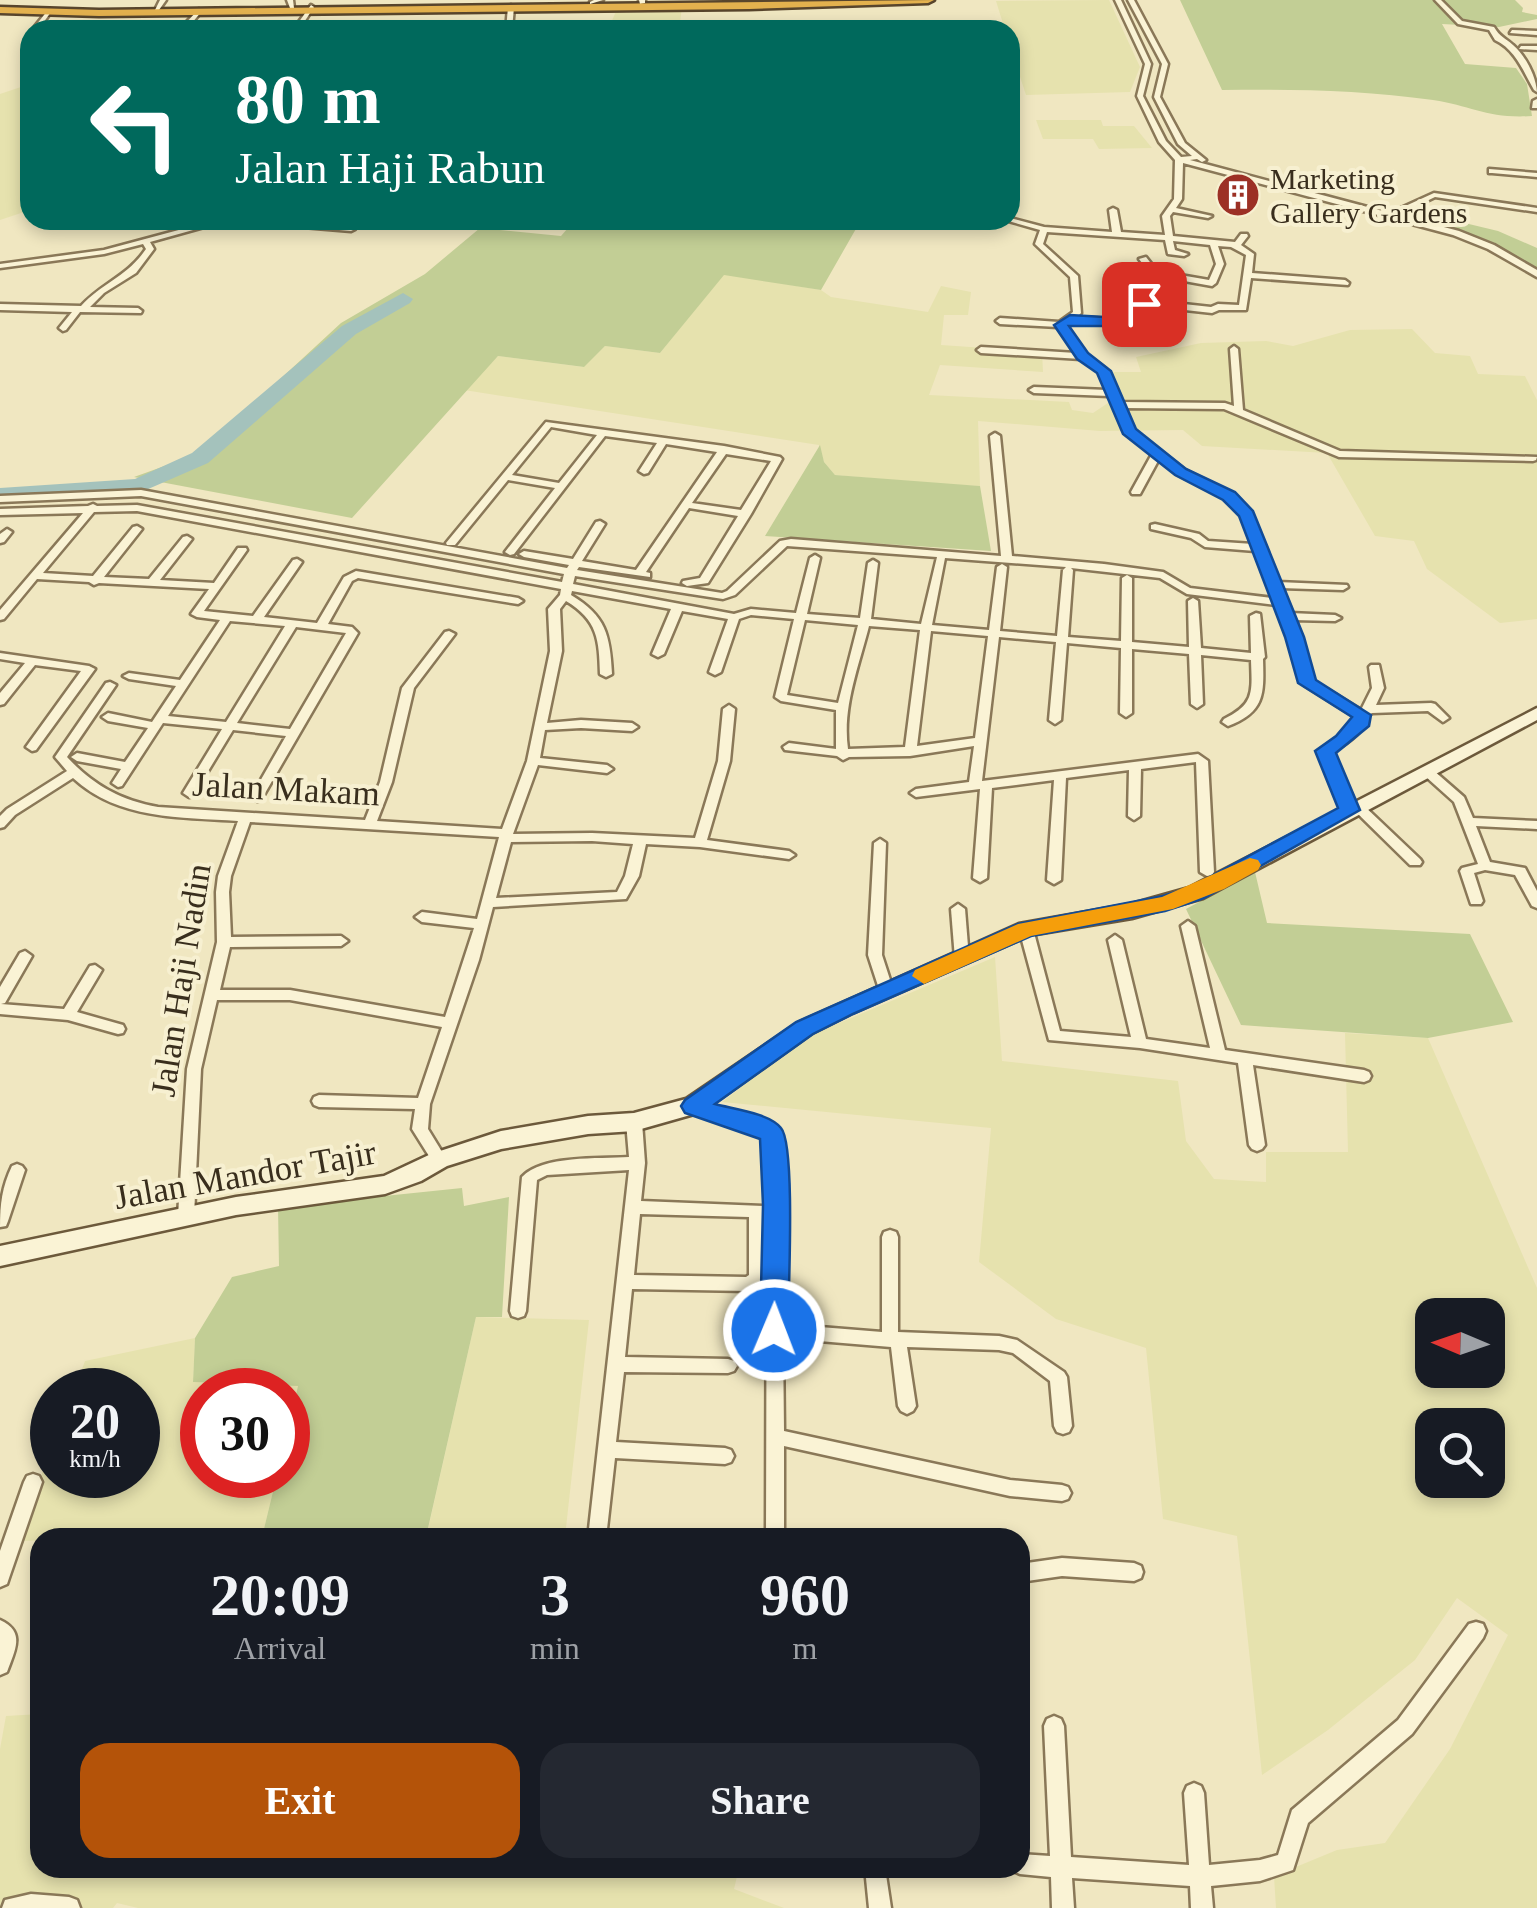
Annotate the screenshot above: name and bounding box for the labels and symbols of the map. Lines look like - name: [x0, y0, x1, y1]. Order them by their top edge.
- place label: Marketing Gallery Gardens: [1270, 162, 1467, 229]
- building icon: Marketing Gallery Gardens: [1215, 172, 1261, 218]
- pin: [1102, 262, 1187, 347]
- street label: Jalan Makam: [191, 765, 381, 813]
- street label: Jalan Haji Nadin: [143, 861, 219, 1099]
- street label: Jalan Mandor Tajir: [111, 1133, 379, 1217]
- position arrow: [722, 1278, 826, 1382]
- north arrow: [1415, 1298, 1505, 1388]
- speed limit sign: 30: [180, 1368, 310, 1498]

